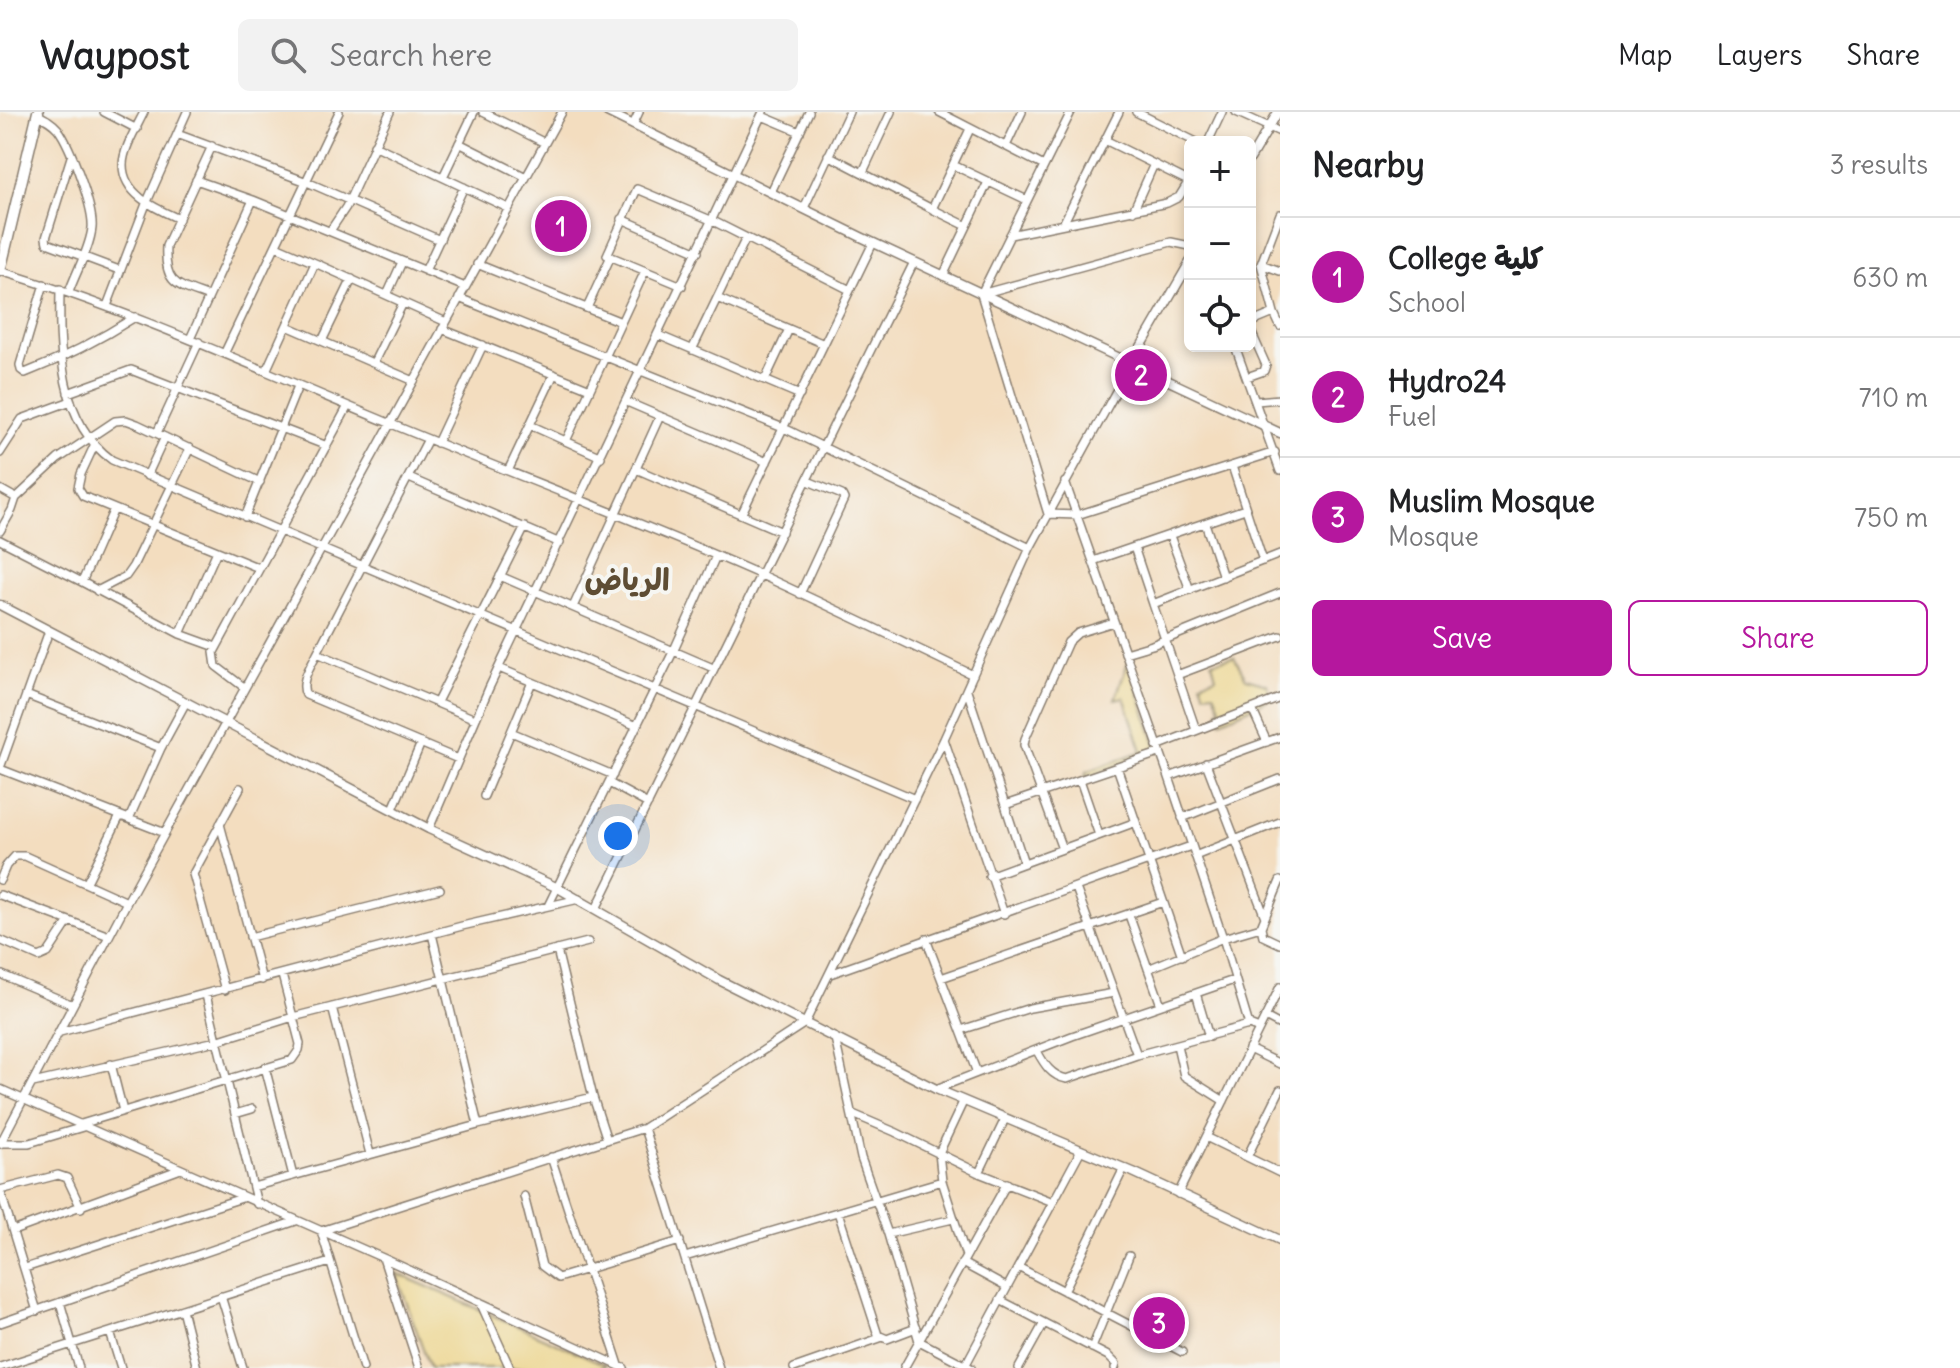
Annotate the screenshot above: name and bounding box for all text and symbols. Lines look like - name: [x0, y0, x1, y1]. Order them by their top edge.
- search box: [238, 19, 798, 91]
- text: Waypost: [40, 32, 190, 79]
- icon: search: [266, 33, 310, 77]
- text: Search here: [330, 36, 492, 74]
- text: Map: [1618, 37, 1673, 73]
- text: Layers: [1717, 37, 1803, 73]
- text: Share: [1847, 37, 1920, 73]
- map controls: [1184, 136, 1256, 352]
- button: +: [1184, 136, 1256, 208]
- text: Nearby: [1312, 143, 1425, 186]
- text: 3 results: [1830, 148, 1928, 181]
- pin: 1: [535, 196, 587, 256]
- button: −: [1184, 208, 1256, 280]
- text: College كلية: [1388, 239, 1544, 277]
- text: 1: [1333, 261, 1343, 294]
- text: 630 m: [1852, 261, 1928, 294]
- button: locate: [1184, 280, 1256, 352]
- text: School: [1388, 286, 1466, 319]
- pin: 2: [1115, 345, 1167, 405]
- text: Hydro24: [1388, 362, 1506, 400]
- text: 2: [1331, 381, 1345, 414]
- text: 710 m: [1859, 381, 1928, 414]
- text: Fuel: [1388, 400, 1437, 433]
- text: Muslim Mosque: [1388, 482, 1595, 520]
- text: 3: [1331, 501, 1345, 534]
- text: 750 m: [1854, 501, 1928, 534]
- text: Mosque: [1388, 520, 1479, 553]
- district label: الرياض: [584, 560, 670, 598]
- button: Save: [1312, 600, 1612, 676]
- button: Share: [1628, 600, 1928, 676]
- your location: [598, 816, 638, 856]
- pin: 3: [1133, 1293, 1185, 1353]

